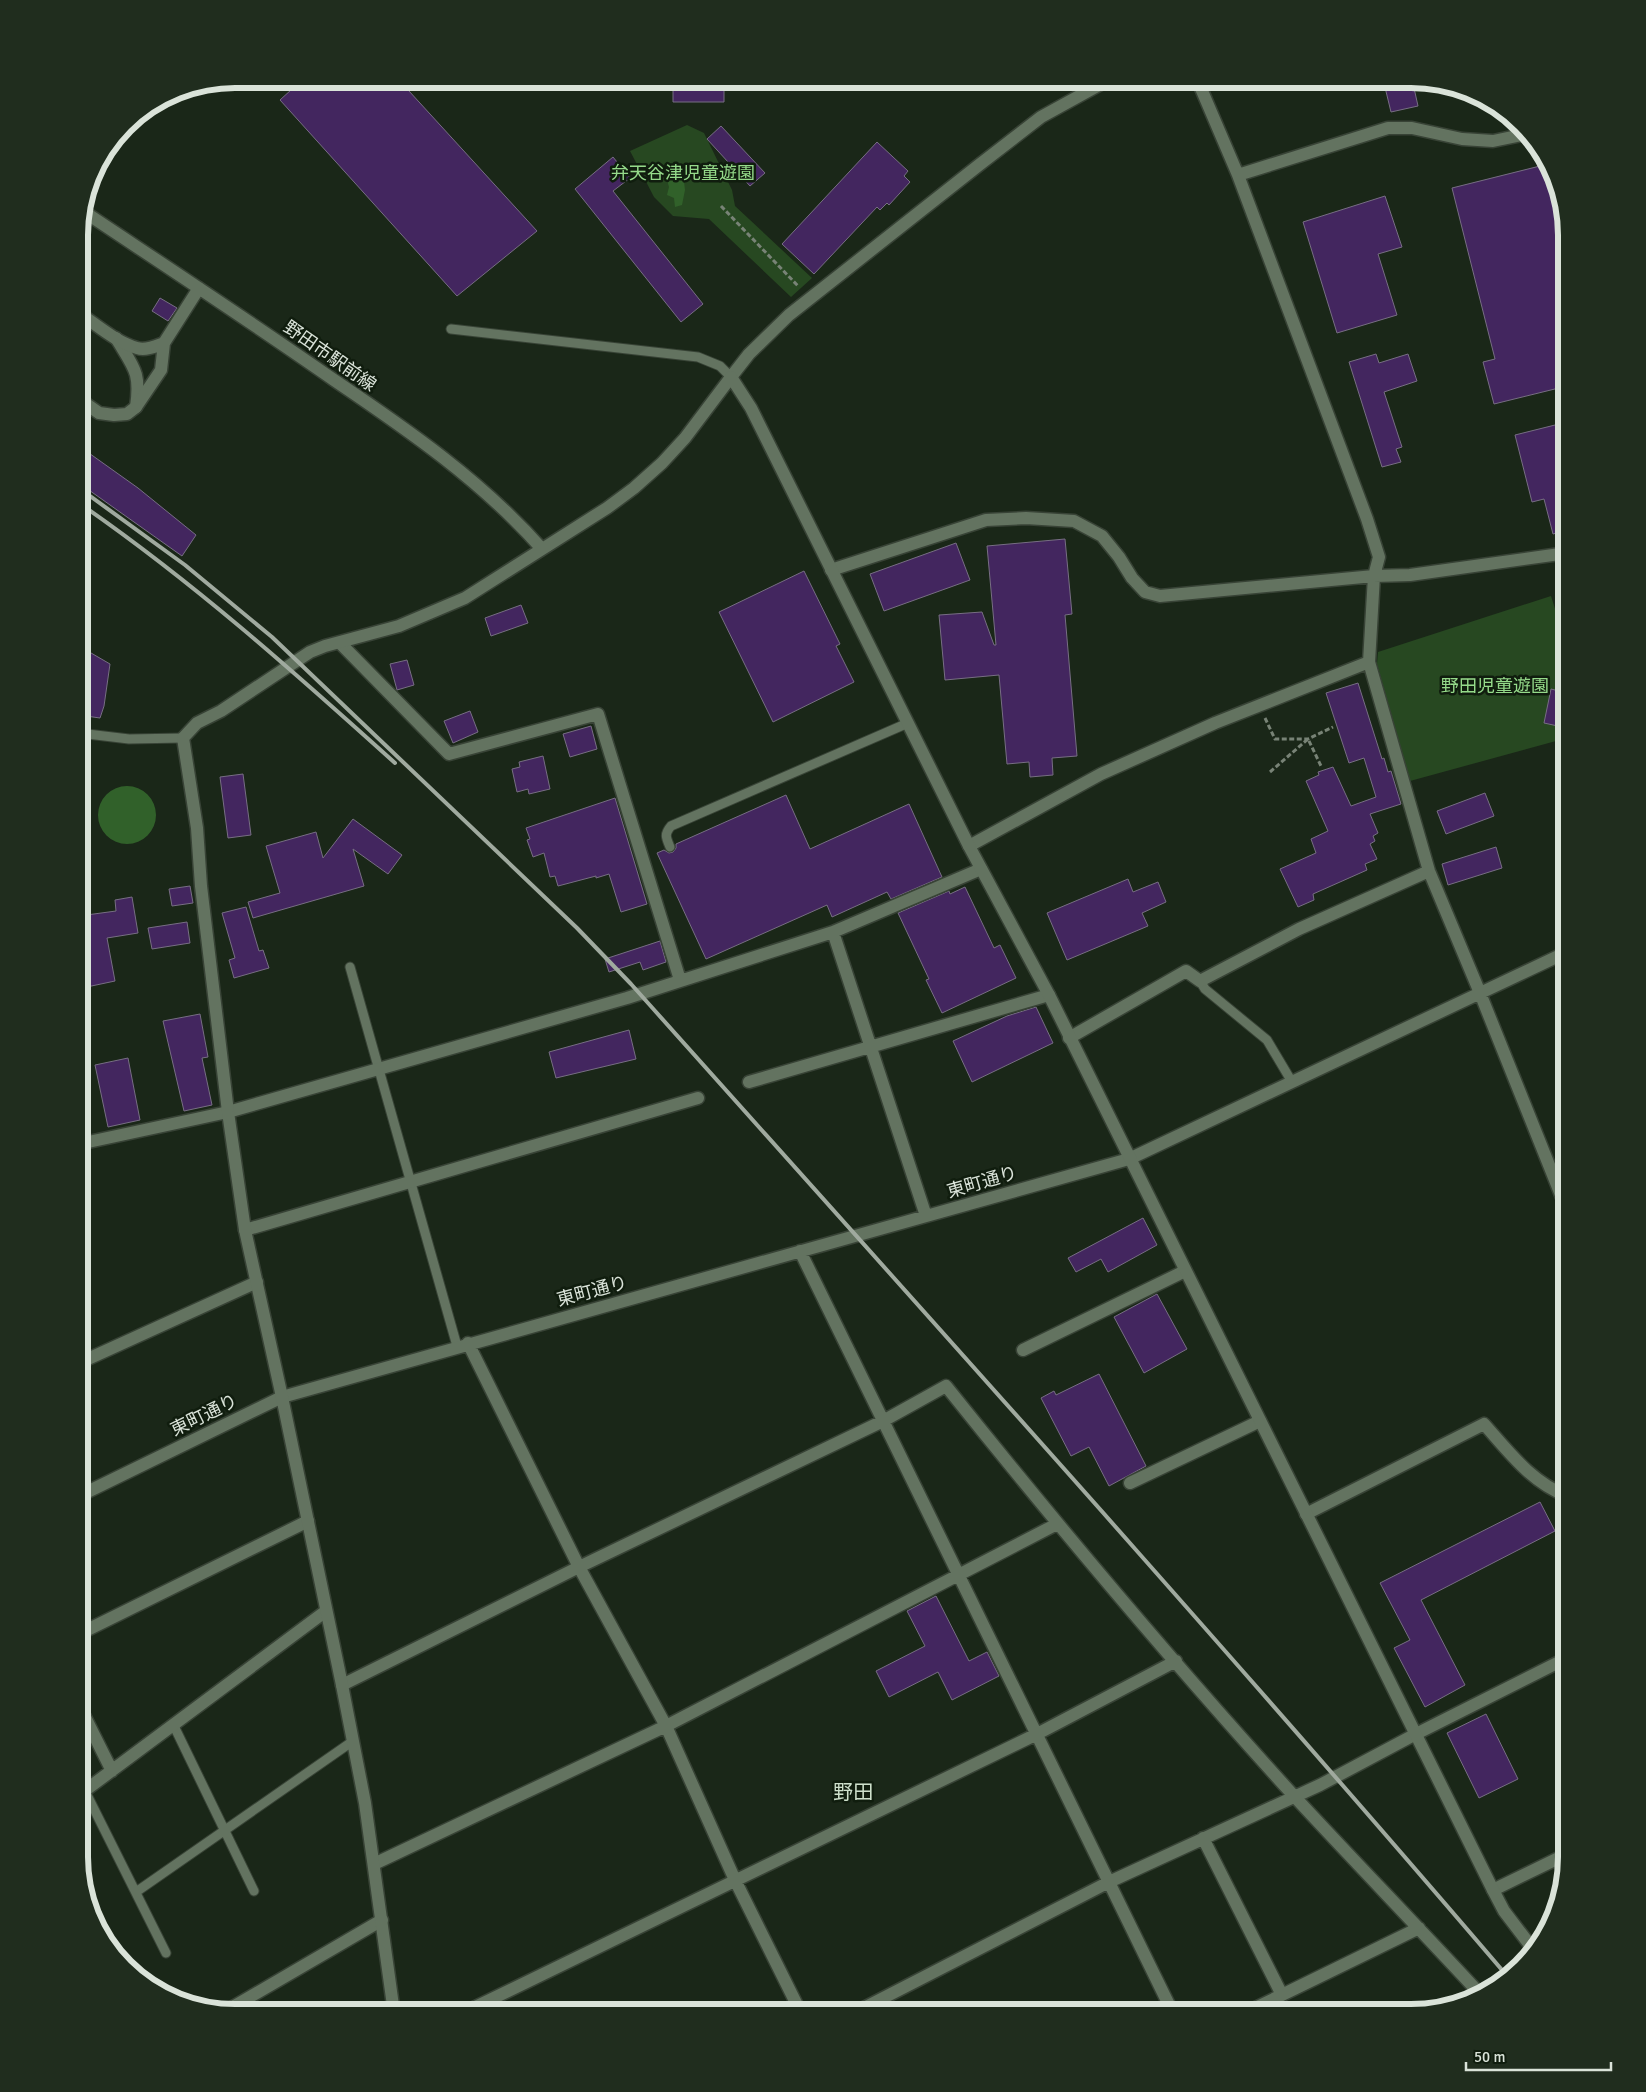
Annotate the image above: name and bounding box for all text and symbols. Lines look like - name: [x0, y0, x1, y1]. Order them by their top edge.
- park label: 弁天谷津児童遊園: [611, 162, 755, 184]
- street label: 野田市駅前線: [279, 316, 381, 396]
- park label: 野田児童遊園: [1441, 675, 1549, 697]
- street label: 東町通り: [944, 1162, 1020, 1202]
- street label: 東町通り: [554, 1271, 630, 1311]
- street label: 東町通り: [167, 1389, 241, 1441]
- district label: 野田: [833, 1780, 873, 1805]
- scale bar: [1466, 2040, 1611, 2072]
- text: 50 m: [1474, 2048, 1505, 2066]

